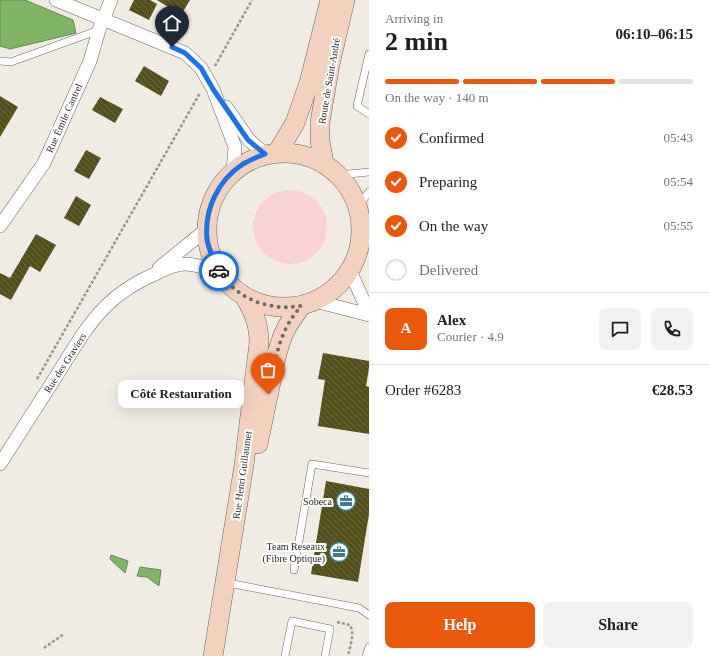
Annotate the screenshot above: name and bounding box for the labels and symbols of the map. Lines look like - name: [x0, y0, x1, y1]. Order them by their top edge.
- pin: [155, 6, 189, 47]
- street label: Route de Saint-André: [316, 37, 342, 125]
- street label: Rue Émile Cantrel: [44, 82, 84, 154]
- courier: [199, 251, 239, 291]
- street label: Rue des Graviers: [42, 331, 88, 395]
- pin: [251, 353, 285, 394]
- callout: Côté Restauration: [118, 380, 244, 408]
- street label: Rue Henri Guillaumet: [230, 430, 254, 520]
- office icon: Sobeca: [335, 490, 357, 512]
- place label: Sobeca: [303, 496, 333, 507]
- place label: Team Reseaux (Fibre Optique): [263, 541, 325, 565]
- office icon: Team Reseaux (Fibre Optique): [328, 541, 350, 563]

